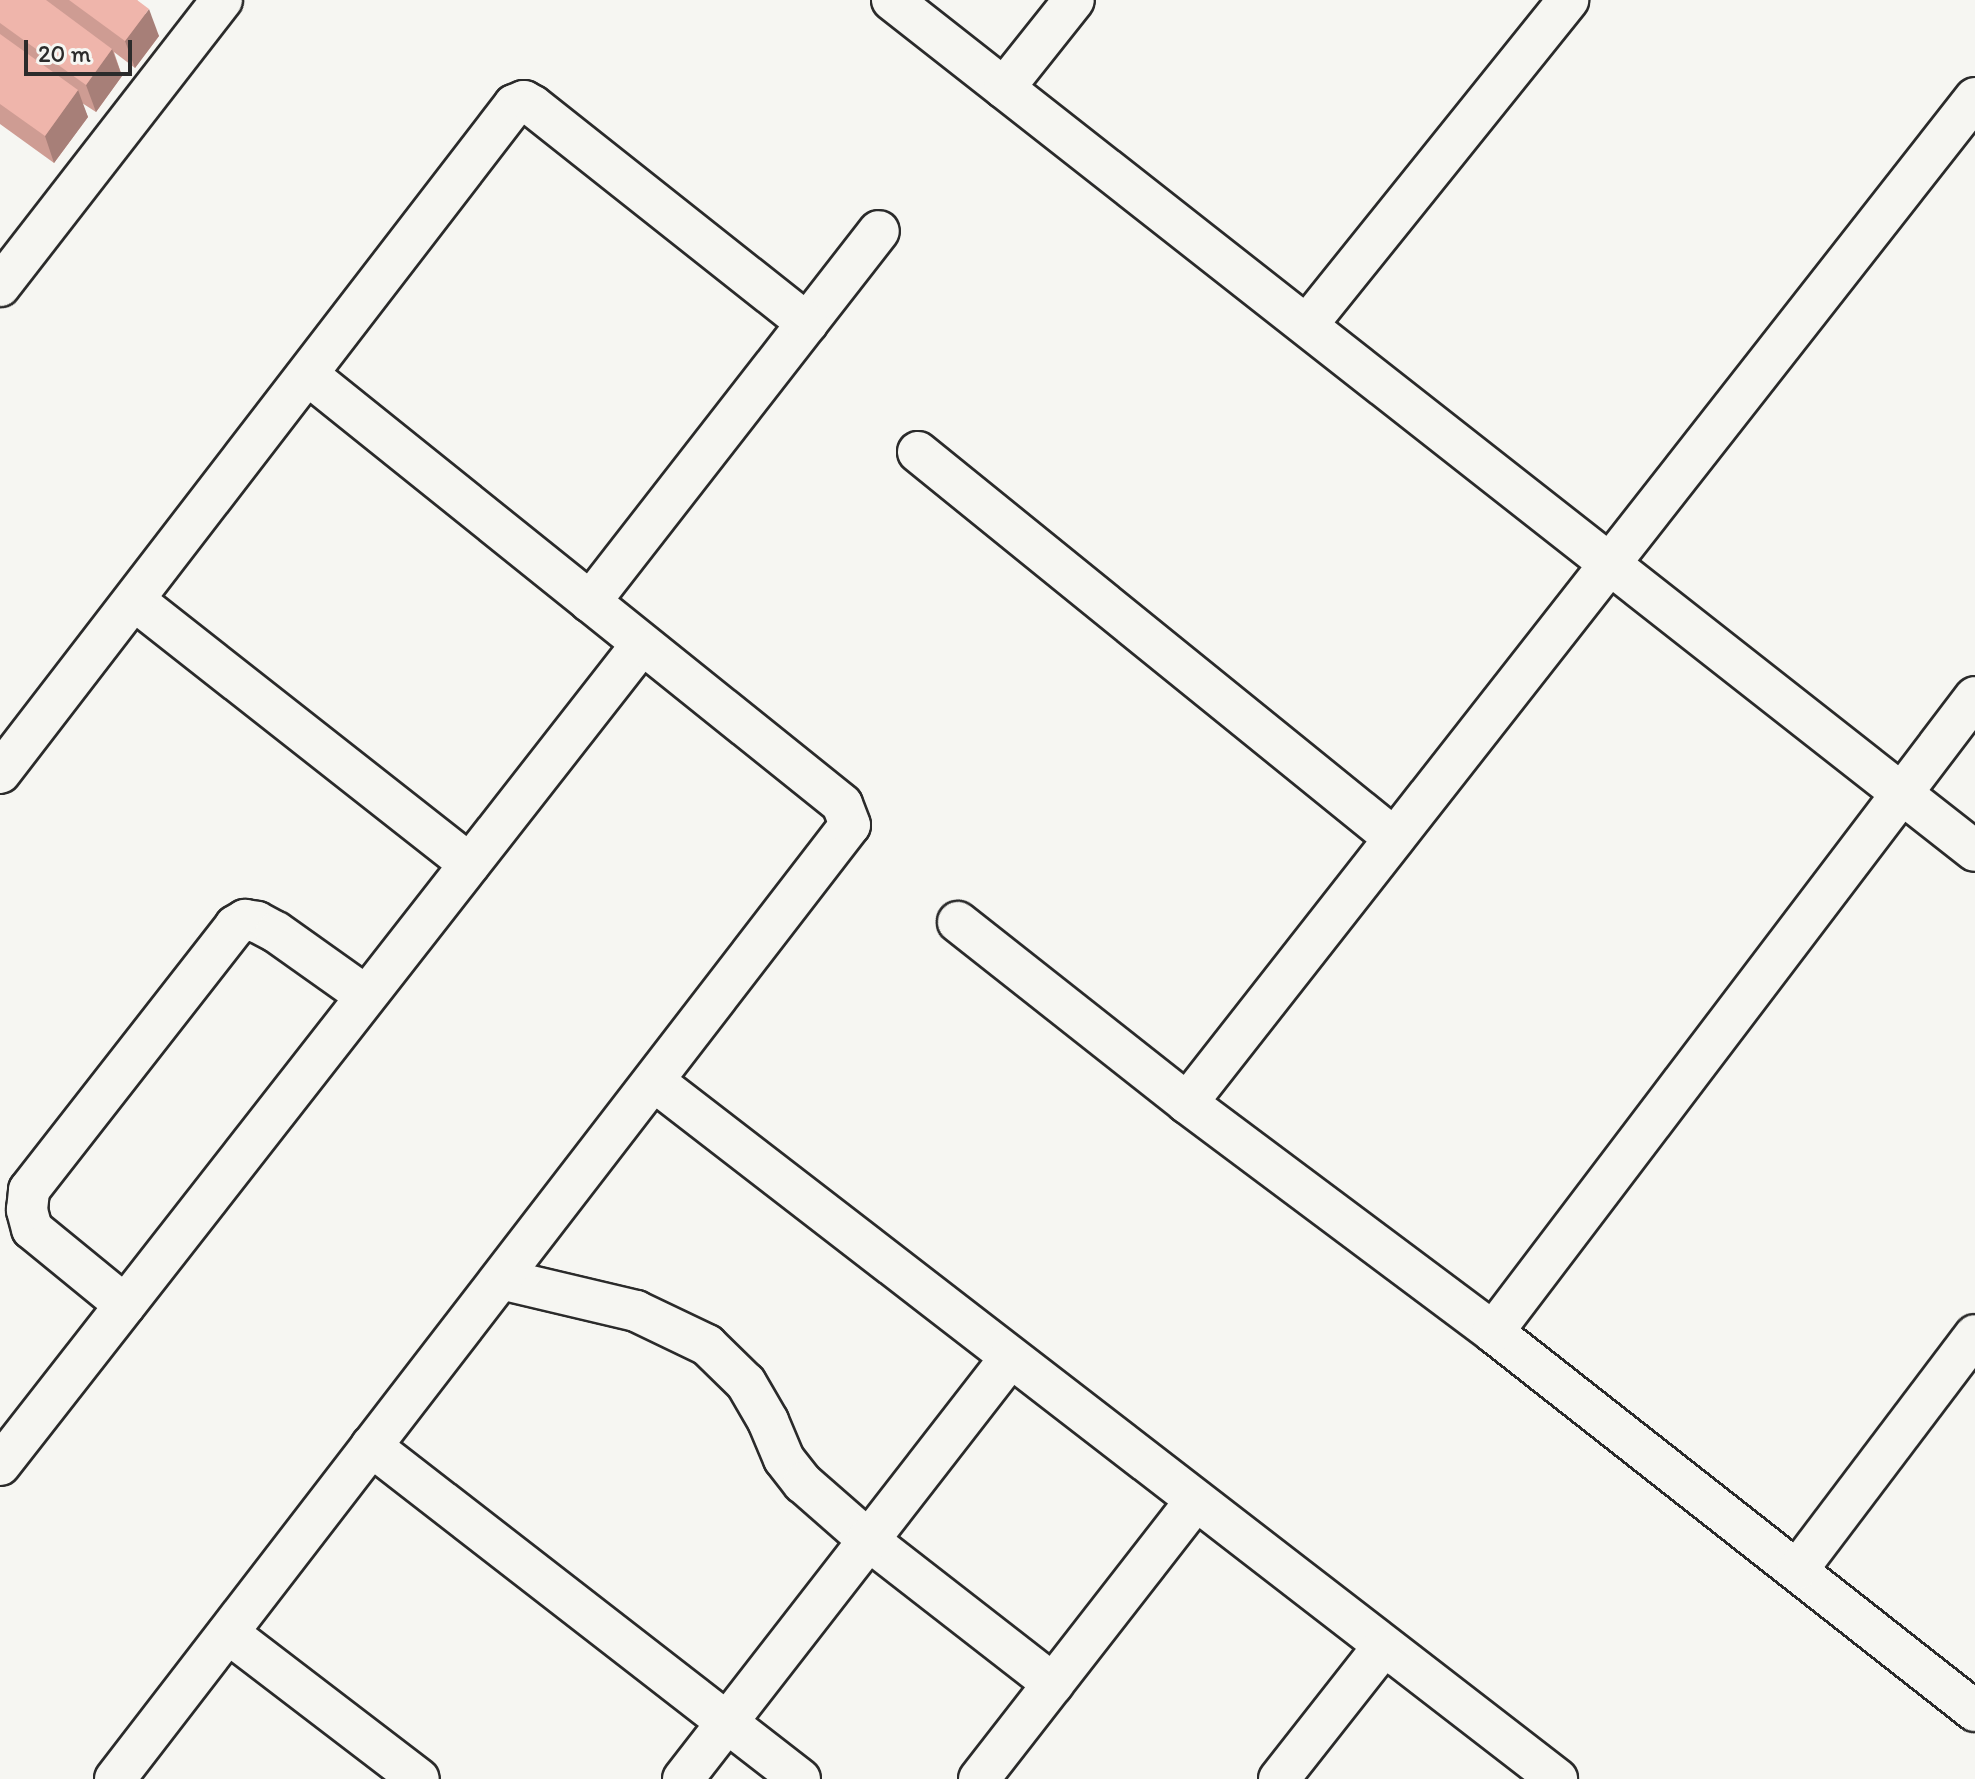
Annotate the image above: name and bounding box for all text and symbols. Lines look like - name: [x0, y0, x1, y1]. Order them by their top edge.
- scale bar: [28, 24, 136, 74]
- text: 20 m: [38, 39, 91, 68]

